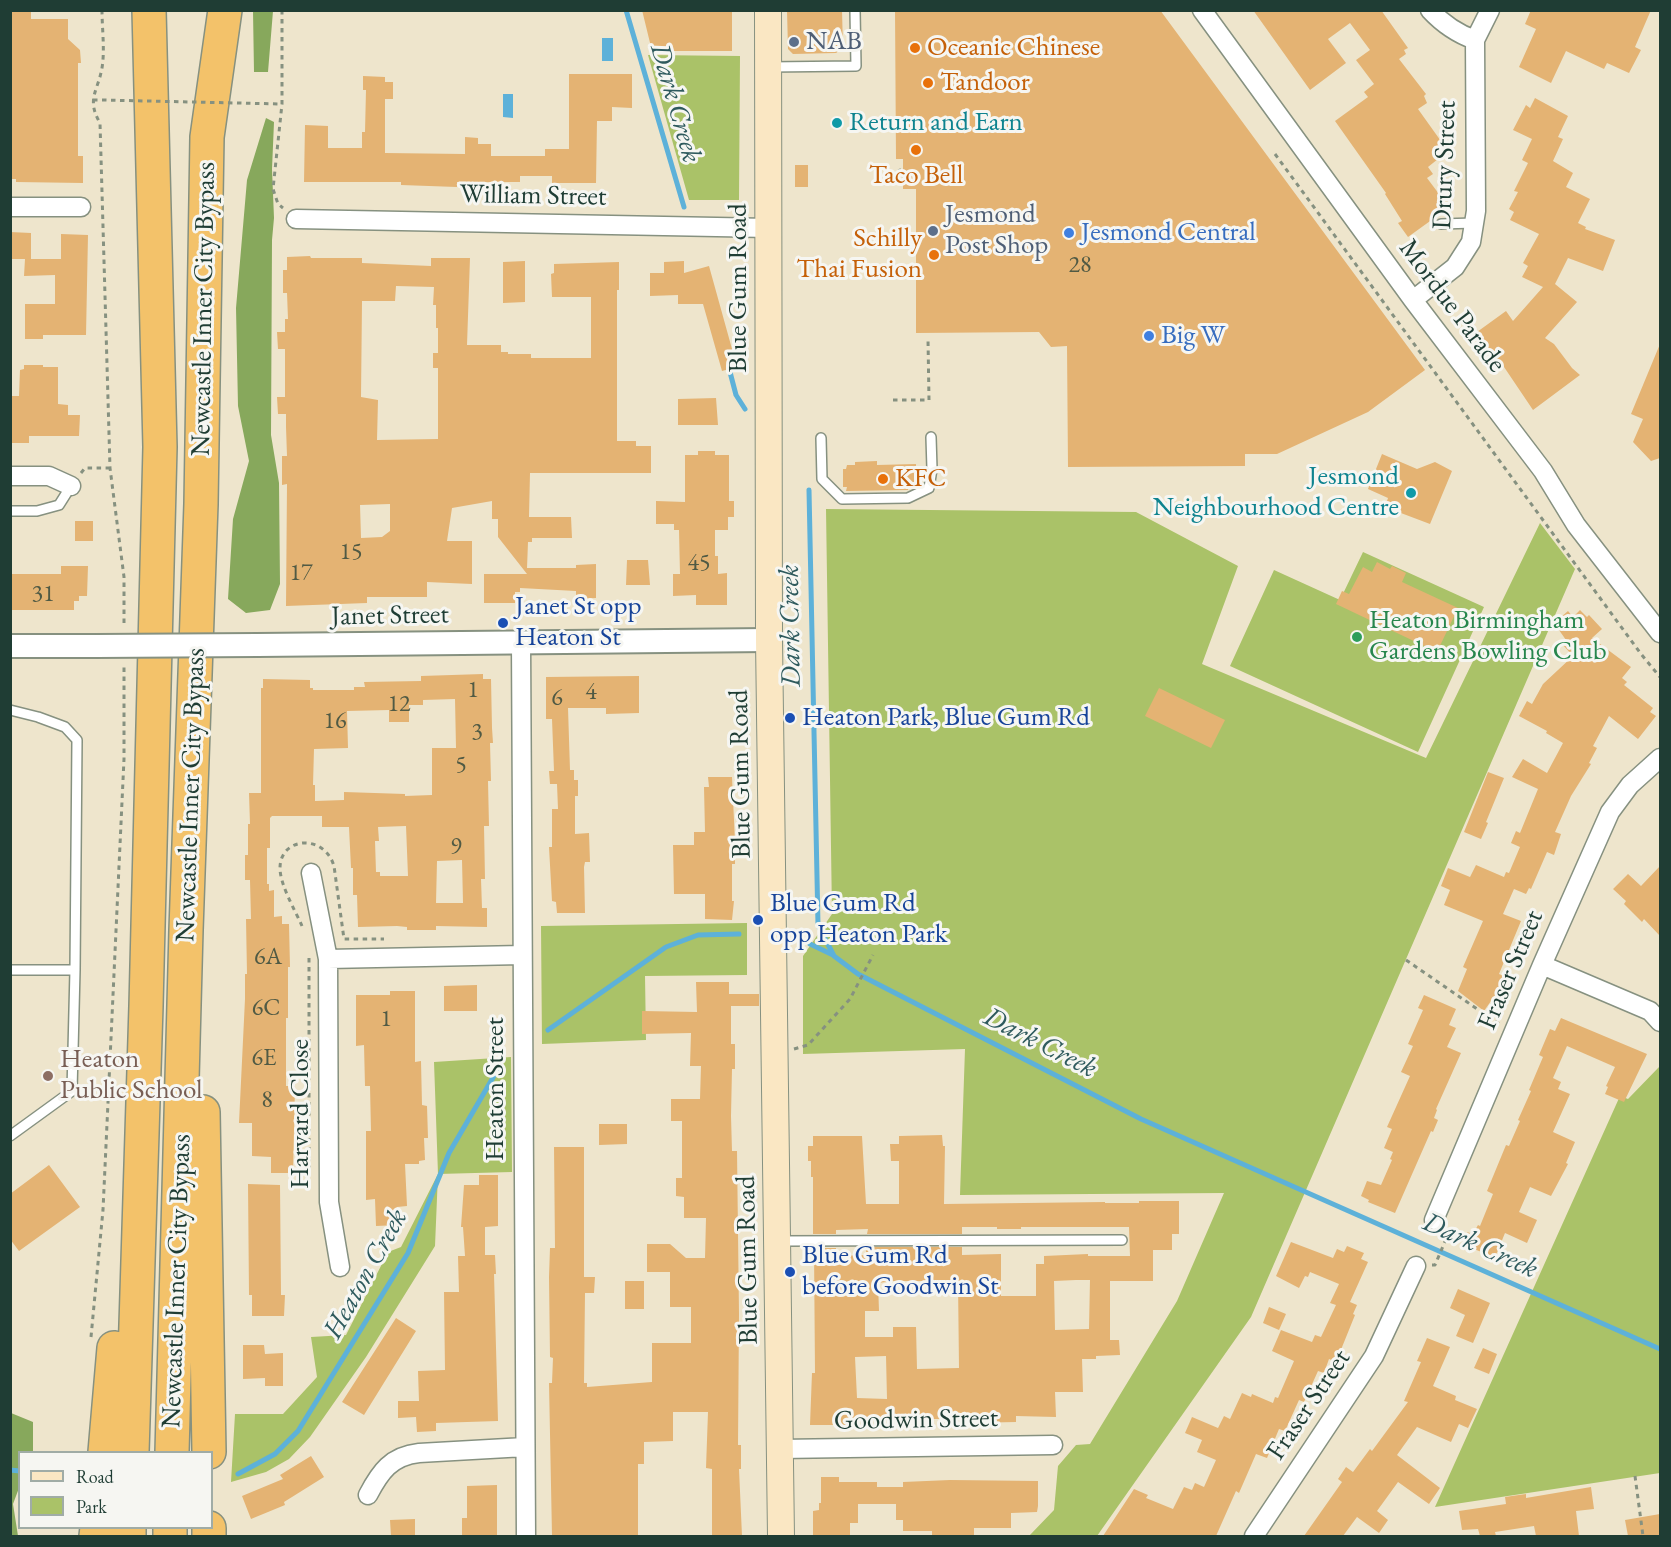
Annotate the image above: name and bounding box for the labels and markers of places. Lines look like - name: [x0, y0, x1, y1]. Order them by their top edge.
- place label: NAB: [806, 26, 862, 58]
- place label: Oceanic Chinese: [927, 32, 1100, 64]
- marker: NAB: [787, 35, 801, 49]
- marker: Oceanic Chinese: [908, 41, 922, 55]
- place label: Tandoor: [940, 67, 1030, 99]
- marker: Tandoor: [921, 76, 935, 90]
- place label: Return and Earn: [849, 107, 1023, 139]
- marker: Return and Earn: [830, 116, 844, 130]
- marker: Taco Bell: [909, 143, 923, 157]
- place label: Taco Bell: [869, 160, 963, 192]
- place label: Jesmond Post Shop: [945, 199, 1048, 262]
- place label: Jesmond Central: [1081, 217, 1256, 249]
- place label: Schilly Thai Fusion: [796, 223, 922, 286]
- marker: Jesmond Post Shop: [926, 224, 940, 238]
- marker: Jesmond Central: [1062, 226, 1076, 240]
- marker: Schilly Thai Fusion: [927, 248, 941, 262]
- place label: Big W: [1161, 320, 1225, 352]
- marker: Big W: [1142, 329, 1156, 343]
- place label: Jesmond Neighbourhood Centre: [1153, 461, 1399, 524]
- place label: KFC: [895, 463, 946, 495]
- marker: KFC: [876, 472, 890, 486]
- marker: Jesmond Neighbourhood Centre: [1404, 486, 1418, 500]
- place label: Janet St opp Heaton St: [515, 591, 641, 654]
- place label: Heaton Birmingham Gardens Bowling Club: [1369, 605, 1607, 668]
- marker: Janet St opp Heaton St: [496, 616, 510, 630]
- marker: Heaton Birmingham Gardens Bowling Club: [1350, 630, 1364, 644]
- place label: Heaton Park, Blue Gum Rd: [802, 702, 1090, 734]
- marker: Heaton Park, Blue Gum Rd: [783, 711, 797, 725]
- place label: Blue Gum Rd opp Heaton Park: [770, 888, 947, 951]
- marker: Blue Gum Rd opp Heaton Park: [751, 913, 765, 927]
- place label: Heaton Public School: [60, 1044, 202, 1107]
- marker: Heaton Public School: [41, 1069, 55, 1083]
- place label: Blue Gum Rd before Goodwin St: [802, 1240, 999, 1303]
- marker: Blue Gum Rd before Goodwin St: [783, 1265, 797, 1279]

